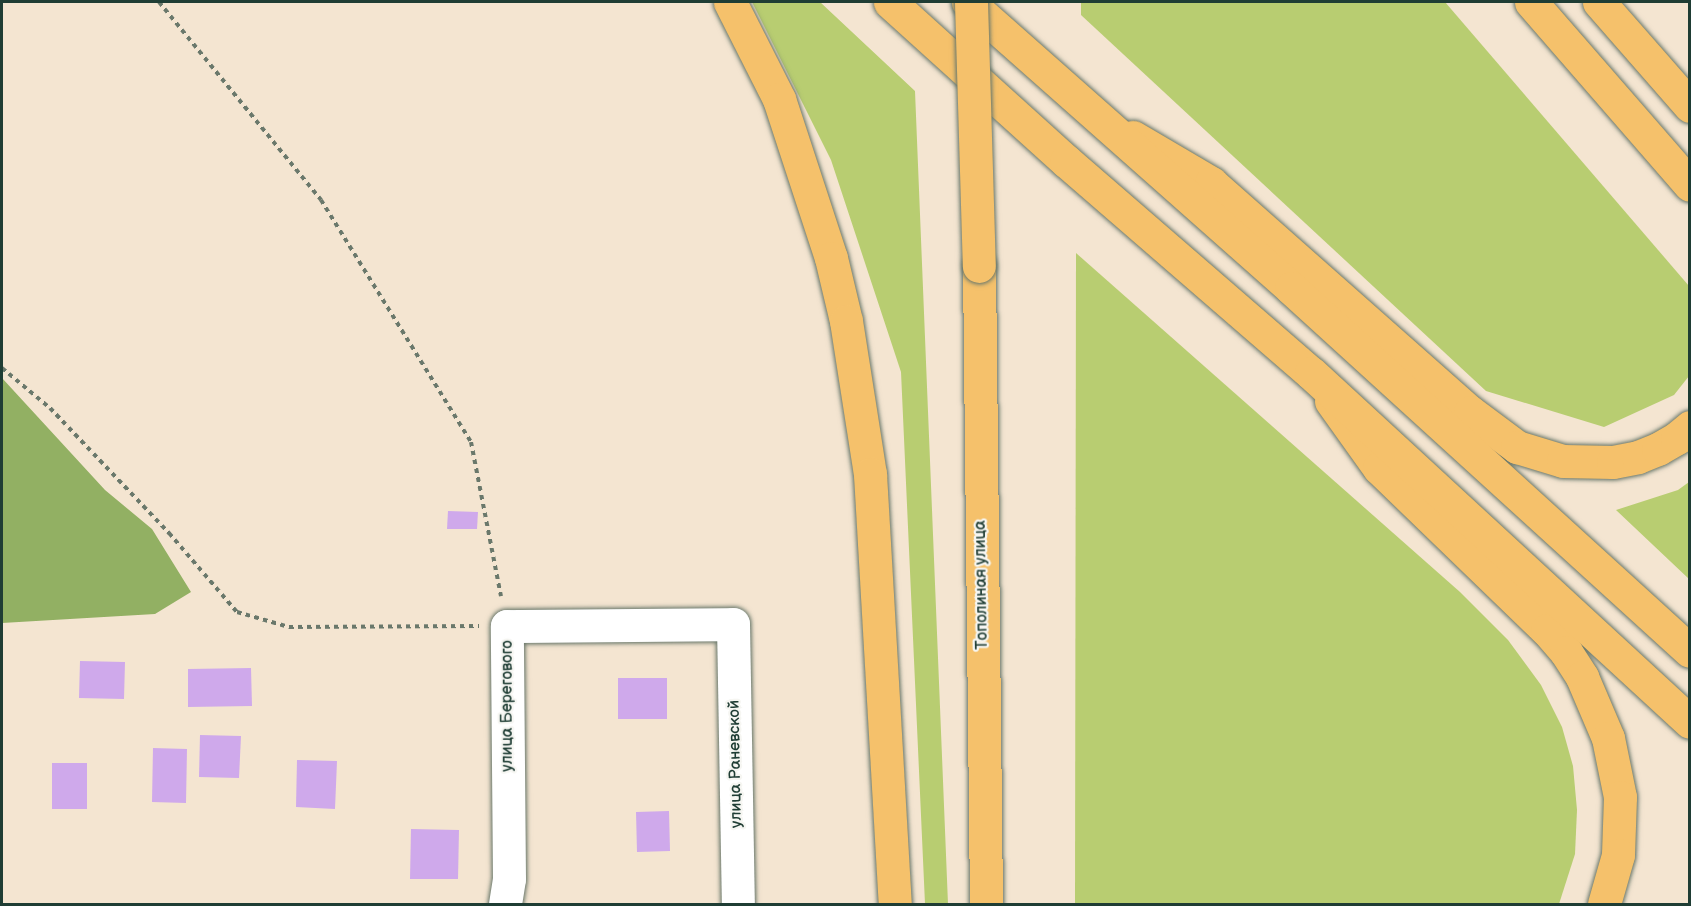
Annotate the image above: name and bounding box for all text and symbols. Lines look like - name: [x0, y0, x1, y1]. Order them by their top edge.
- street label: Тополиная улица: [971, 520, 993, 650]
- street label: улица Берегового: [498, 640, 518, 772]
- street label: улица Раневской: [725, 700, 747, 828]

